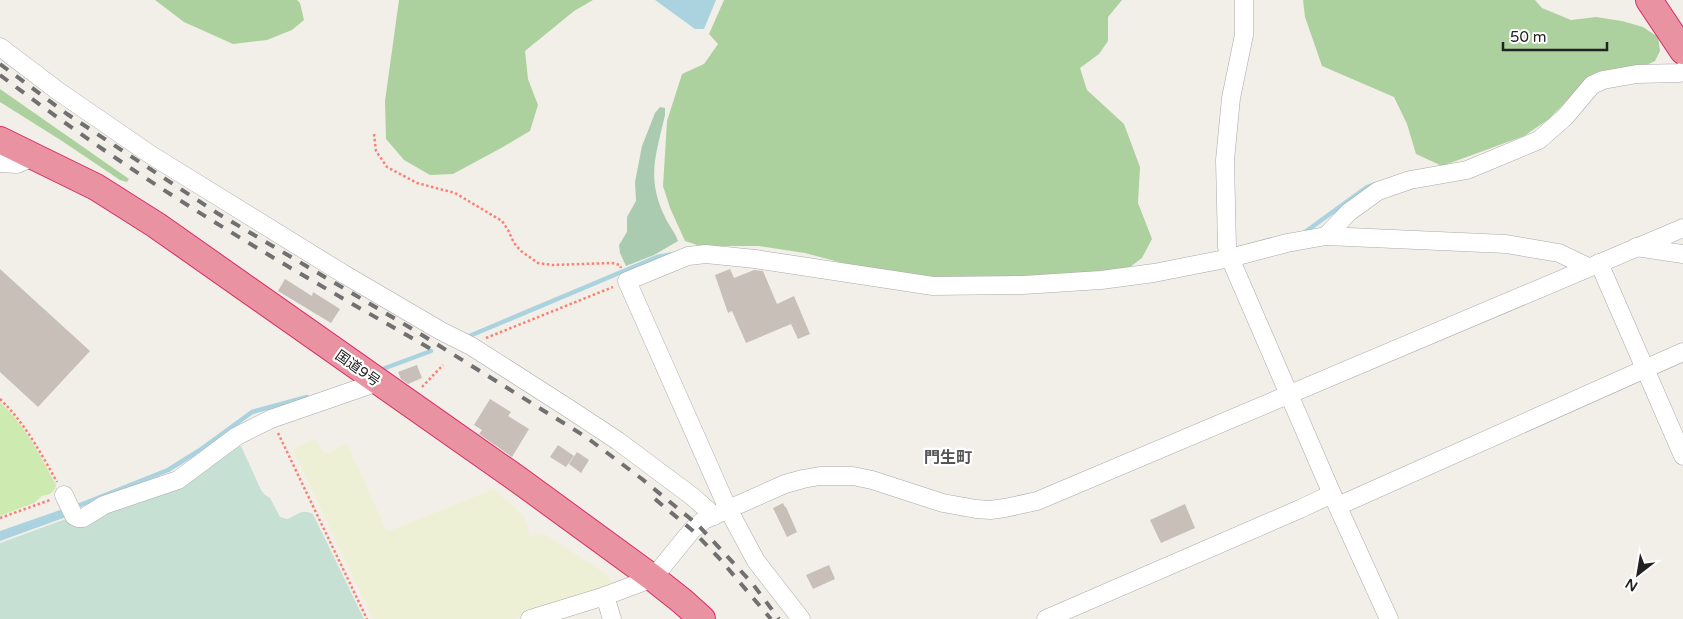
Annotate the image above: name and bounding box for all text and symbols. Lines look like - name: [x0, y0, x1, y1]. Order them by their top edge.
- scale bar: [1503, 20, 1607, 52]
- text: 50 m: [1510, 28, 1547, 46]
- street label: 国道9号: [332, 347, 383, 390]
- district label: 門生町: [924, 448, 972, 468]
- north arrow: [1613, 549, 1663, 599]
- text: N: [1622, 575, 1641, 595]

